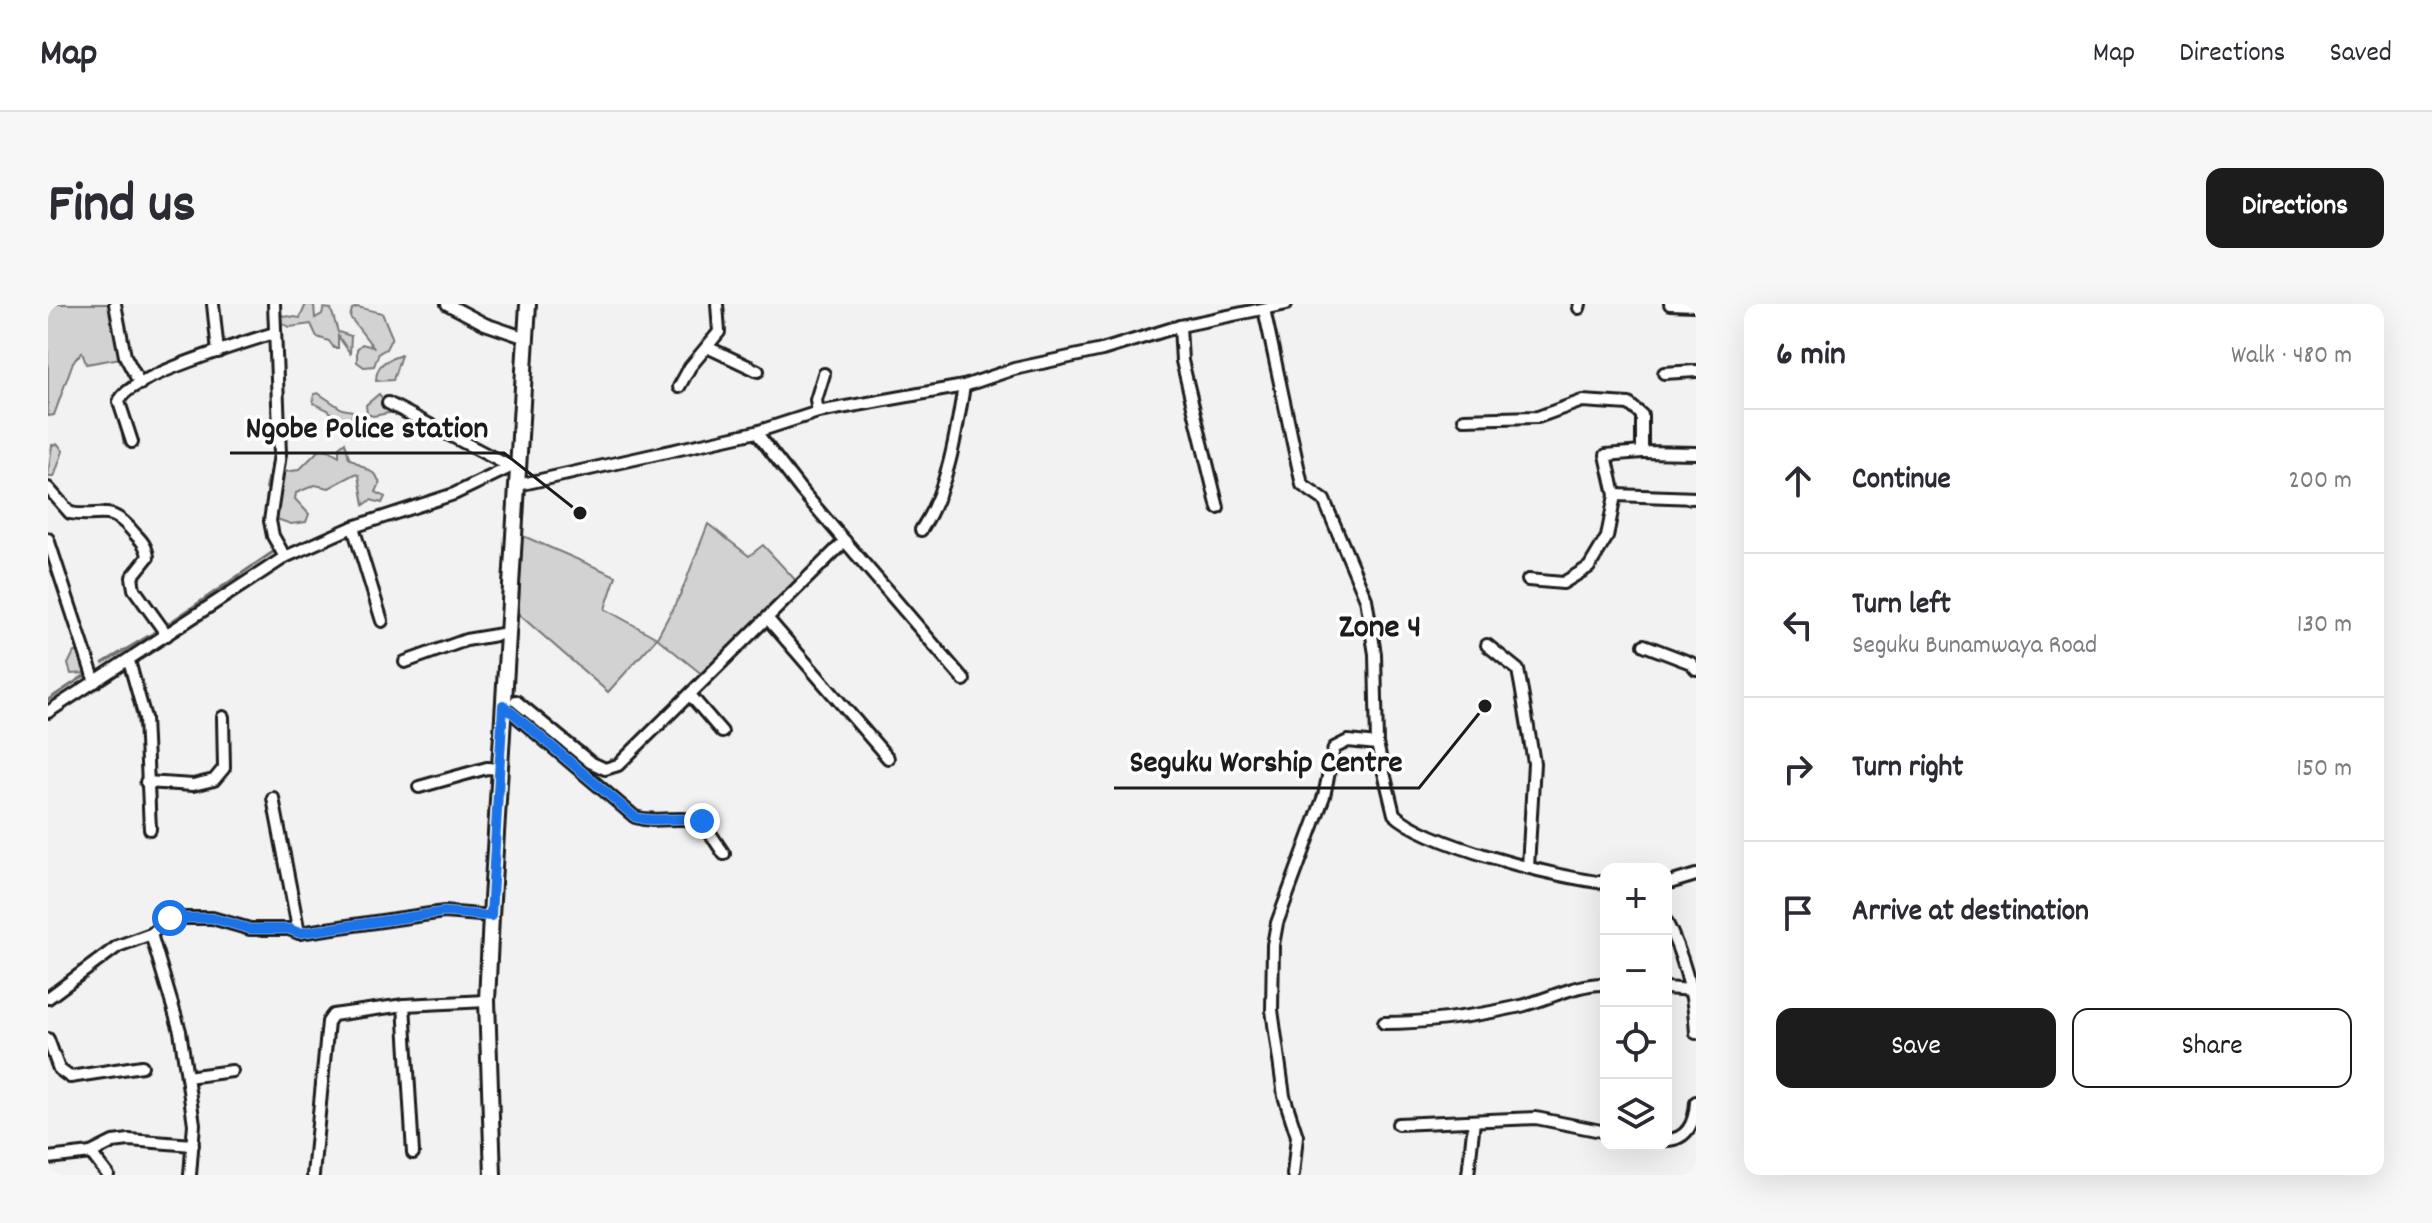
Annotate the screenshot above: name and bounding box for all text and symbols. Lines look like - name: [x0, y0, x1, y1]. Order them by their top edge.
- text: Map: [40, 28, 98, 83]
- text: Map: [2093, 35, 2135, 75]
- text: Directions: [2179, 35, 2285, 75]
- text: Saved: [2329, 35, 2392, 75]
- text: Find us: [48, 168, 196, 248]
- button: Directions: [2206, 168, 2384, 248]
- text: 6 min: [1776, 332, 1846, 381]
- text: Walk · 480 m: [2231, 338, 2352, 375]
- callout: Ngobe Police station: [230, 397, 504, 453]
- text: Ngobe Police station: [246, 408, 488, 454]
- icon: ahead: [1776, 459, 1820, 503]
- text: Continue: [1852, 460, 1951, 503]
- text: 200 m: [2288, 463, 2352, 500]
- text: Turn left: [1852, 585, 1951, 628]
- icon: left: [1776, 603, 1820, 647]
- district label: Zone 4: [1339, 605, 1421, 654]
- text: 130 m: [2297, 607, 2352, 644]
- text: Seguku Bunamwaya Road: [1852, 628, 2097, 665]
- callout: Seguku Worship Centre: [1114, 732, 1419, 788]
- text: Seguku Worship Centre: [1129, 742, 1403, 788]
- icon: right: [1776, 747, 1820, 791]
- text: Turn right: [1852, 748, 1963, 791]
- text: 150 m: [2296, 751, 2352, 788]
- route end: [684, 803, 720, 839]
- map controls: [1600, 863, 1672, 1151]
- button: +: [1600, 863, 1672, 935]
- icon: arrive: [1776, 891, 1820, 935]
- text: Arrive at destination: [1852, 892, 2089, 935]
- route start: [152, 900, 188, 936]
- button: −: [1600, 935, 1672, 1007]
- button: locate: [1600, 1007, 1672, 1079]
- button: Save: [1776, 1008, 2056, 1088]
- button: Share: [2072, 1008, 2352, 1088]
- button: layers: [1600, 1079, 1672, 1151]

